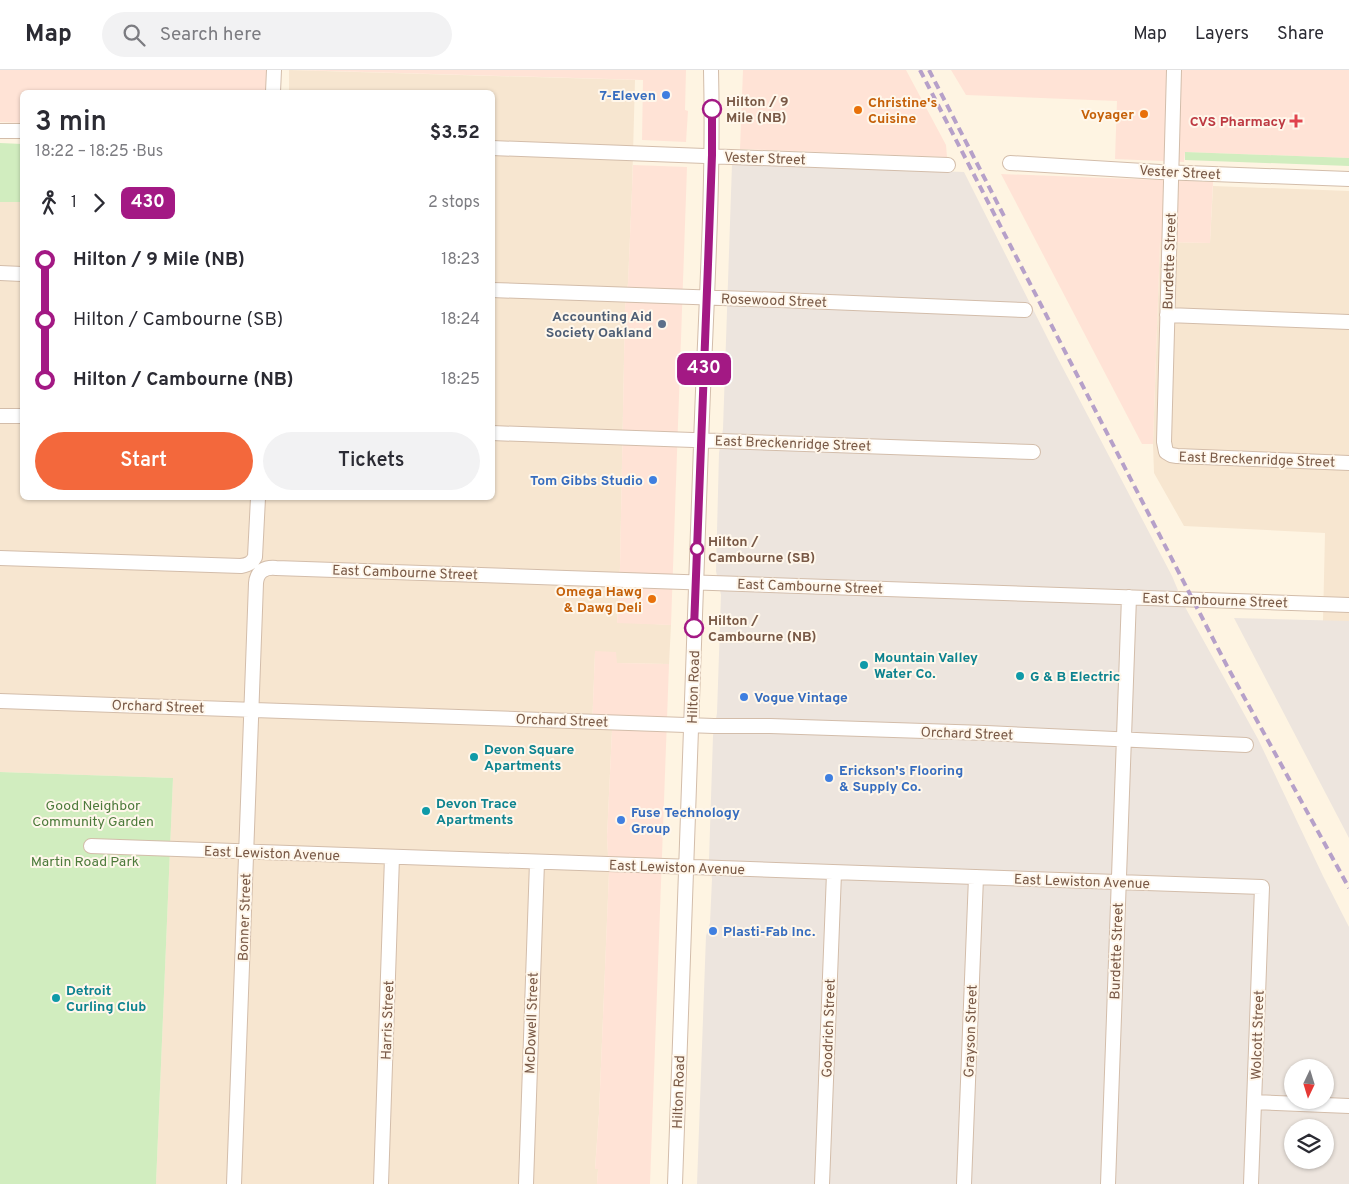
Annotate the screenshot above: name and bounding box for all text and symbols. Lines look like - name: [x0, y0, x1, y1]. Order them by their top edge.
- search box: [102, 12, 452, 57]
- text: Map: [25, 20, 72, 50]
- icon: search: [120, 21, 148, 49]
- text: Search here: [160, 23, 261, 47]
- text: Map: [1133, 23, 1167, 46]
- text: Layers: [1195, 23, 1249, 46]
- text: Share: [1277, 23, 1324, 46]
- place label: 7-Eleven: [599, 88, 656, 105]
- marker: 7-Eleven: [660, 89, 672, 101]
- place label: Hilton / 9 Mile (NB): [726, 94, 789, 127]
- place label: Christine's Cuisine: [868, 95, 937, 128]
- marker: Hilton / 9 Mile (NB): [702, 99, 722, 119]
- marker: Christine's Cuisine: [852, 104, 864, 116]
- text: 3 min: [35, 105, 107, 141]
- place label: Voyager: [1081, 107, 1134, 124]
- marker: Voyager: [1138, 108, 1150, 120]
- place label: CVS Pharmacy: [1190, 114, 1286, 131]
- marker: CVS Pharmacy: [1290, 115, 1302, 127]
- text: $3.52: [430, 121, 480, 145]
- text: 18:22 – 18:25 · Bus: [35, 142, 163, 162]
- street label: Vester Street: [724, 150, 806, 169]
- street label: Vester Street: [1139, 163, 1221, 184]
- icon: walk: [35, 189, 63, 217]
- icon: forward: [85, 189, 113, 217]
- text: 430: [131, 191, 165, 214]
- text: 1: [71, 193, 77, 213]
- text: 2 stops: [428, 193, 480, 213]
- street label: Burdette Street: [1160, 212, 1181, 310]
- text: Hilton / 9 Mile (NB): [73, 248, 245, 272]
- text: 18:23: [441, 250, 480, 270]
- street label: Rosewood Street: [721, 291, 827, 312]
- text: Hilton / Cambourne (SB): [73, 308, 283, 332]
- place label: Accounting Aid Society Oakland: [546, 309, 652, 342]
- text: 18:24: [441, 310, 480, 330]
- marker: Accounting Aid Society Oakland: [656, 318, 668, 330]
- line badge: 430: [675, 353, 733, 385]
- text: 430: [687, 357, 721, 380]
- text: Hilton / Cambourne (NB): [73, 368, 294, 392]
- text: 18:25: [441, 370, 480, 390]
- button: Start: [35, 432, 253, 490]
- button: Tickets: [263, 432, 480, 490]
- street label: East Breckenridge Street: [714, 433, 871, 456]
- street label: East Breckenridge Street: [1178, 449, 1335, 472]
- place label: Tom Gibbs Studio: [530, 473, 643, 490]
- marker: Tom Gibbs Studio: [647, 474, 659, 486]
- place label: Hilton / Cambourne (SB): [708, 534, 815, 567]
- marker: Hilton / Cambourne (SB): [690, 542, 704, 556]
- street label: East Cambourne Street: [332, 562, 478, 585]
- street label: East Cambourne Street: [737, 576, 883, 599]
- place label: Omega Hawg & Dawg Deli: [556, 584, 642, 617]
- street label: East Cambourne Street: [1142, 590, 1288, 613]
- marker: Omega Hawg & Dawg Deli: [646, 593, 658, 605]
- place label: Hilton / Cambourne (NB): [708, 613, 817, 646]
- marker: Hilton / Cambourne (NB): [684, 618, 704, 638]
- street label: Hilton Road: [685, 650, 704, 724]
- place label: Mountain Valley Water Co.: [874, 650, 978, 683]
- marker: Mountain Valley Water Co.: [858, 659, 870, 671]
- place label: G & B Electric: [1030, 669, 1120, 686]
- marker: G & B Electric: [1014, 670, 1026, 682]
- place label: Vogue Vintage: [754, 690, 848, 707]
- marker: Vogue Vintage: [738, 691, 750, 703]
- street label: Orchard Street: [111, 697, 205, 718]
- street label: Orchard Street: [515, 711, 609, 732]
- street label: Orchard Street: [920, 724, 1014, 745]
- place label: Devon Square Apartments: [484, 742, 575, 775]
- marker: Devon Square Apartments: [468, 751, 480, 763]
- place label: Erickson's Flooring & Supply Co.: [839, 763, 963, 796]
- marker: Erickson's Flooring & Supply Co.: [823, 772, 835, 784]
- place label: Devon Trace Apartments: [436, 796, 517, 829]
- park label: Good Neighbor Community Garden: [32, 798, 154, 831]
- marker: Devon Trace Apartments: [420, 805, 432, 817]
- place label: Fuse Technology Group: [631, 805, 740, 838]
- marker: Fuse Technology Group: [615, 814, 627, 826]
- street label: East Lewiston Avenue: [204, 844, 340, 865]
- park label: Martin Road Park: [31, 854, 139, 871]
- street label: East Lewiston Avenue: [609, 858, 745, 879]
- street label: East Lewiston Avenue: [1014, 872, 1150, 893]
- street label: Bonner Street: [235, 873, 256, 961]
- street label: Burdette Street: [1107, 902, 1128, 1000]
- place label: Plasti-Fab Inc.: [723, 924, 815, 941]
- marker: Plasti-Fab Inc.: [707, 925, 719, 937]
- street label: McDowell Street: [522, 972, 543, 1074]
- street label: Goodrich Street: [819, 978, 840, 1078]
- street label: Harris Street: [379, 980, 398, 1060]
- place label: Detroit Curling Club: [66, 983, 146, 1016]
- street label: Grayson Street: [961, 984, 982, 1078]
- street label: Wolcott Street: [1248, 990, 1269, 1080]
- marker: Detroit Curling Club: [50, 992, 62, 1004]
- street label: Hilton Road: [670, 1055, 689, 1129]
- north arrow: [1284, 1059, 1334, 1109]
- map controls: [1284, 1059, 1334, 1169]
- button: layers: [1284, 1119, 1334, 1169]

